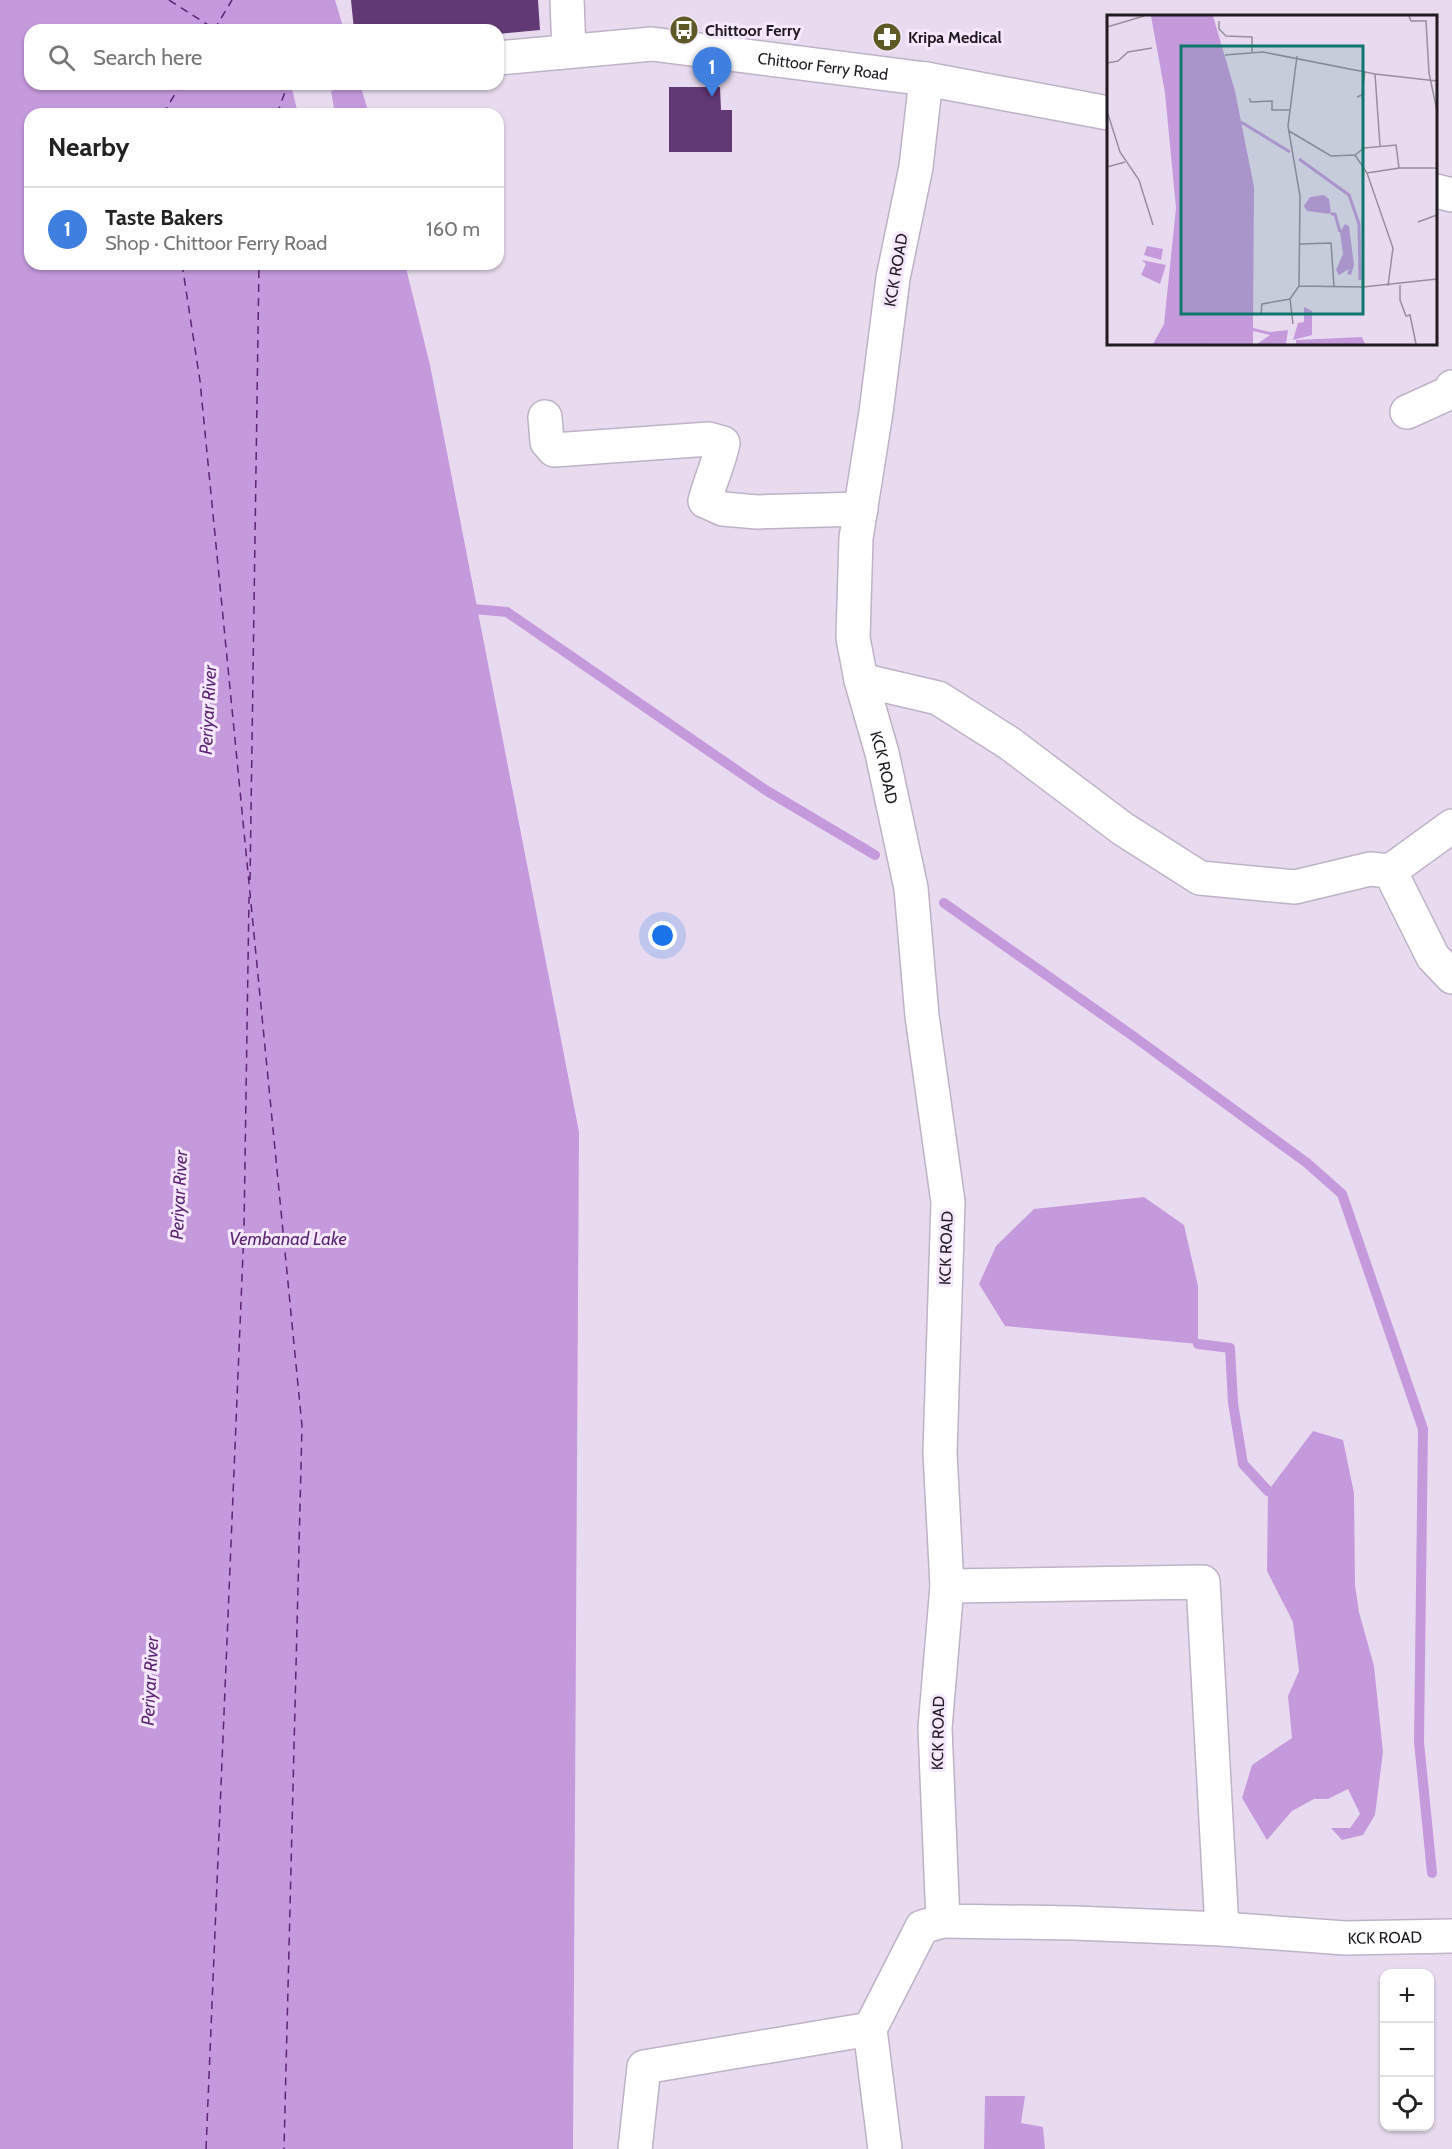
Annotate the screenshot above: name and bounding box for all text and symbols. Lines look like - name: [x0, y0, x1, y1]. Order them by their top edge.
- bus stop icon: Chittoor Ferry: [668, 14, 700, 46]
- inset map: [1107, 15, 1437, 345]
- place label: Chittoor Ferry: [705, 21, 801, 40]
- pharmacy icon: Kripa Medical: [871, 21, 903, 53]
- search box: [24, 24, 504, 90]
- place label: Kripa Medical: [908, 28, 1002, 47]
- icon: search: [45, 41, 78, 74]
- text: Search here: [93, 44, 202, 71]
- pin: 1: [692, 48, 732, 97]
- street label: Chittoor Ferry Road: [757, 48, 889, 84]
- text: Nearby: [48, 131, 129, 163]
- text: Taste Bakers: [105, 204, 223, 231]
- text: 1: [64, 217, 71, 241]
- text: 160 m: [426, 217, 480, 241]
- text: Shop · Chittoor Ferry Road: [105, 231, 327, 255]
- street label: KCK ROAD: [880, 232, 912, 308]
- water label: Periyar River: [195, 663, 221, 755]
- street label: KCK ROAD: [867, 729, 902, 806]
- your location: [648, 921, 677, 950]
- water label: Periyar River: [166, 1148, 192, 1240]
- street label: KCK ROAD: [935, 1210, 957, 1286]
- water label: Vembanad Lake: [229, 1228, 347, 1250]
- water label: Periyar River: [137, 1634, 163, 1726]
- street label: KCK ROAD: [928, 1696, 948, 1770]
- street label: KCK ROAD: [1347, 1927, 1422, 1947]
- map controls: [1380, 1969, 1434, 2131]
- button: +: [1380, 1969, 1434, 2023]
- button: −: [1380, 2023, 1434, 2077]
- button: locate: [1380, 2077, 1434, 2131]

